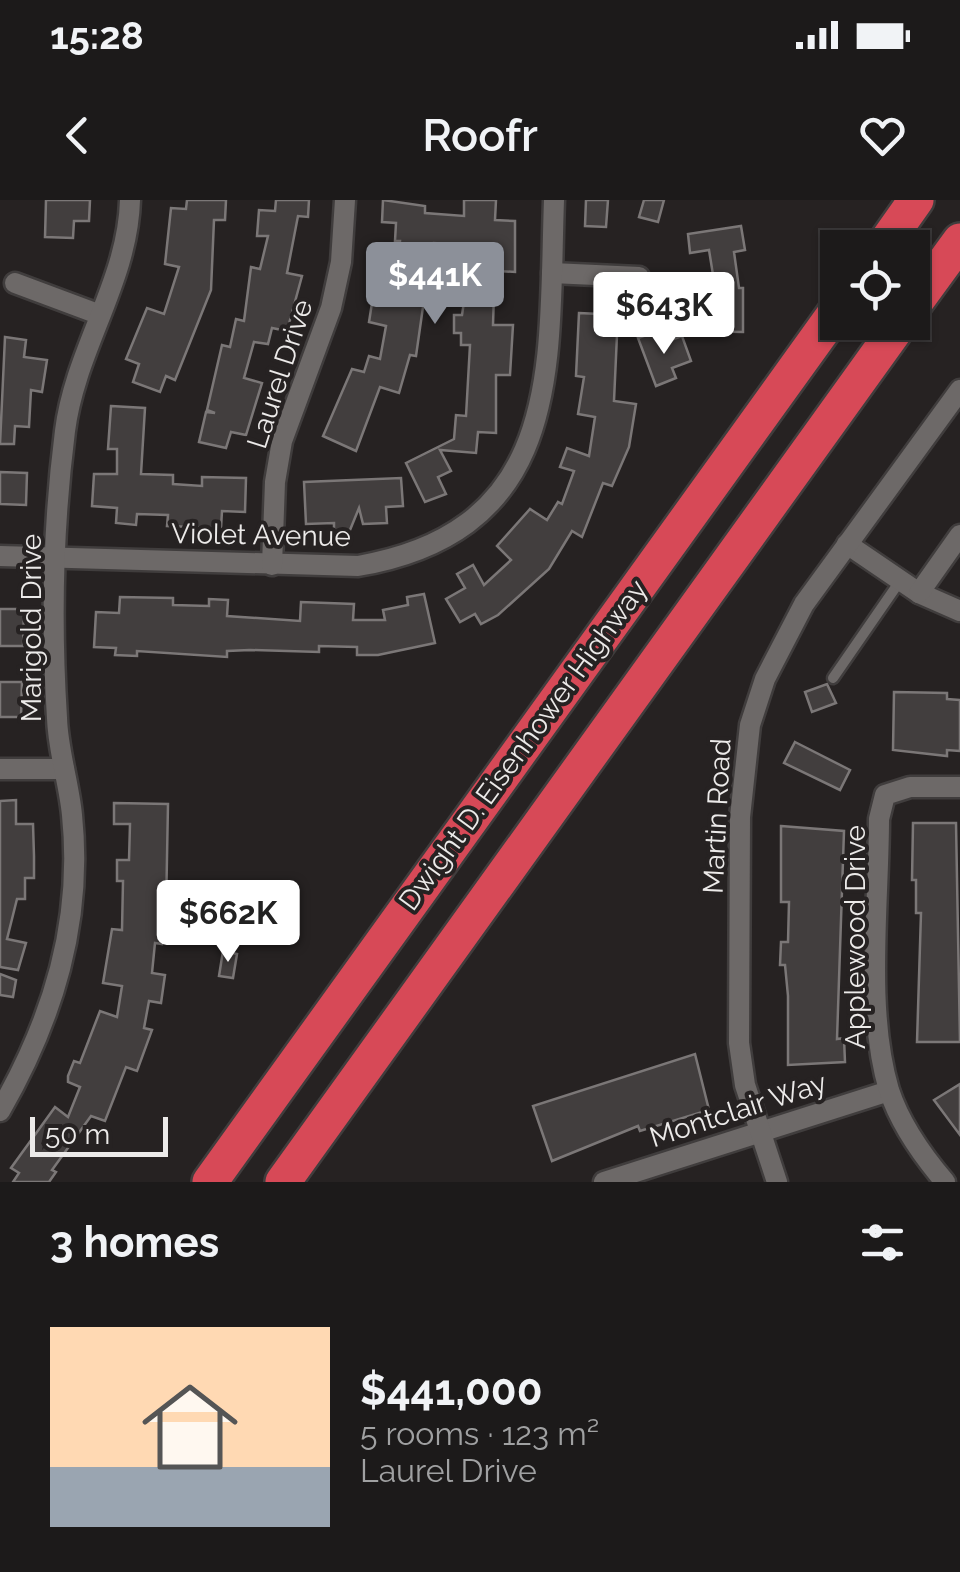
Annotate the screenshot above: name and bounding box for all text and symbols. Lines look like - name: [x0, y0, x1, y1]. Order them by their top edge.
- text: 15:28: [50, 13, 144, 58]
- icon: back: [50, 108, 105, 163]
- icon: heart: [855, 108, 910, 163]
- text: Roofr: [422, 109, 538, 162]
- map controls: [820, 230, 930, 340]
- button: locate: [820, 230, 930, 340]
- pin: $441K: [365, 242, 505, 327]
- text: $441K: [388, 256, 482, 293]
- pin: $643K: [594, 272, 734, 357]
- text: $643K: [615, 286, 713, 323]
- street label: Laurel Drive: [240, 295, 320, 453]
- street label: Violet Avenue: [171, 517, 351, 553]
- street label: Marigold Drive: [15, 534, 48, 722]
- street label: Dwight D. Eisenhower Highway: [392, 573, 654, 917]
- street label: Martin Road: [696, 737, 738, 895]
- street label: Applewood Drive: [839, 825, 872, 1049]
- pin: $662K: [158, 880, 298, 965]
- text: $662K: [179, 894, 277, 931]
- street label: Montclair Way: [645, 1066, 831, 1154]
- scale bar: [30, 1112, 168, 1156]
- text: 50 m: [45, 1118, 110, 1151]
- icon: filters: [855, 1215, 910, 1270]
- text: 3 homes: [50, 1218, 219, 1267]
- text: $441,000: [360, 1366, 542, 1415]
- icon: home: [130, 1367, 250, 1487]
- text: 5 rooms · 123 m²: [360, 1415, 599, 1452]
- text: Laurel Drive: [360, 1452, 537, 1489]

